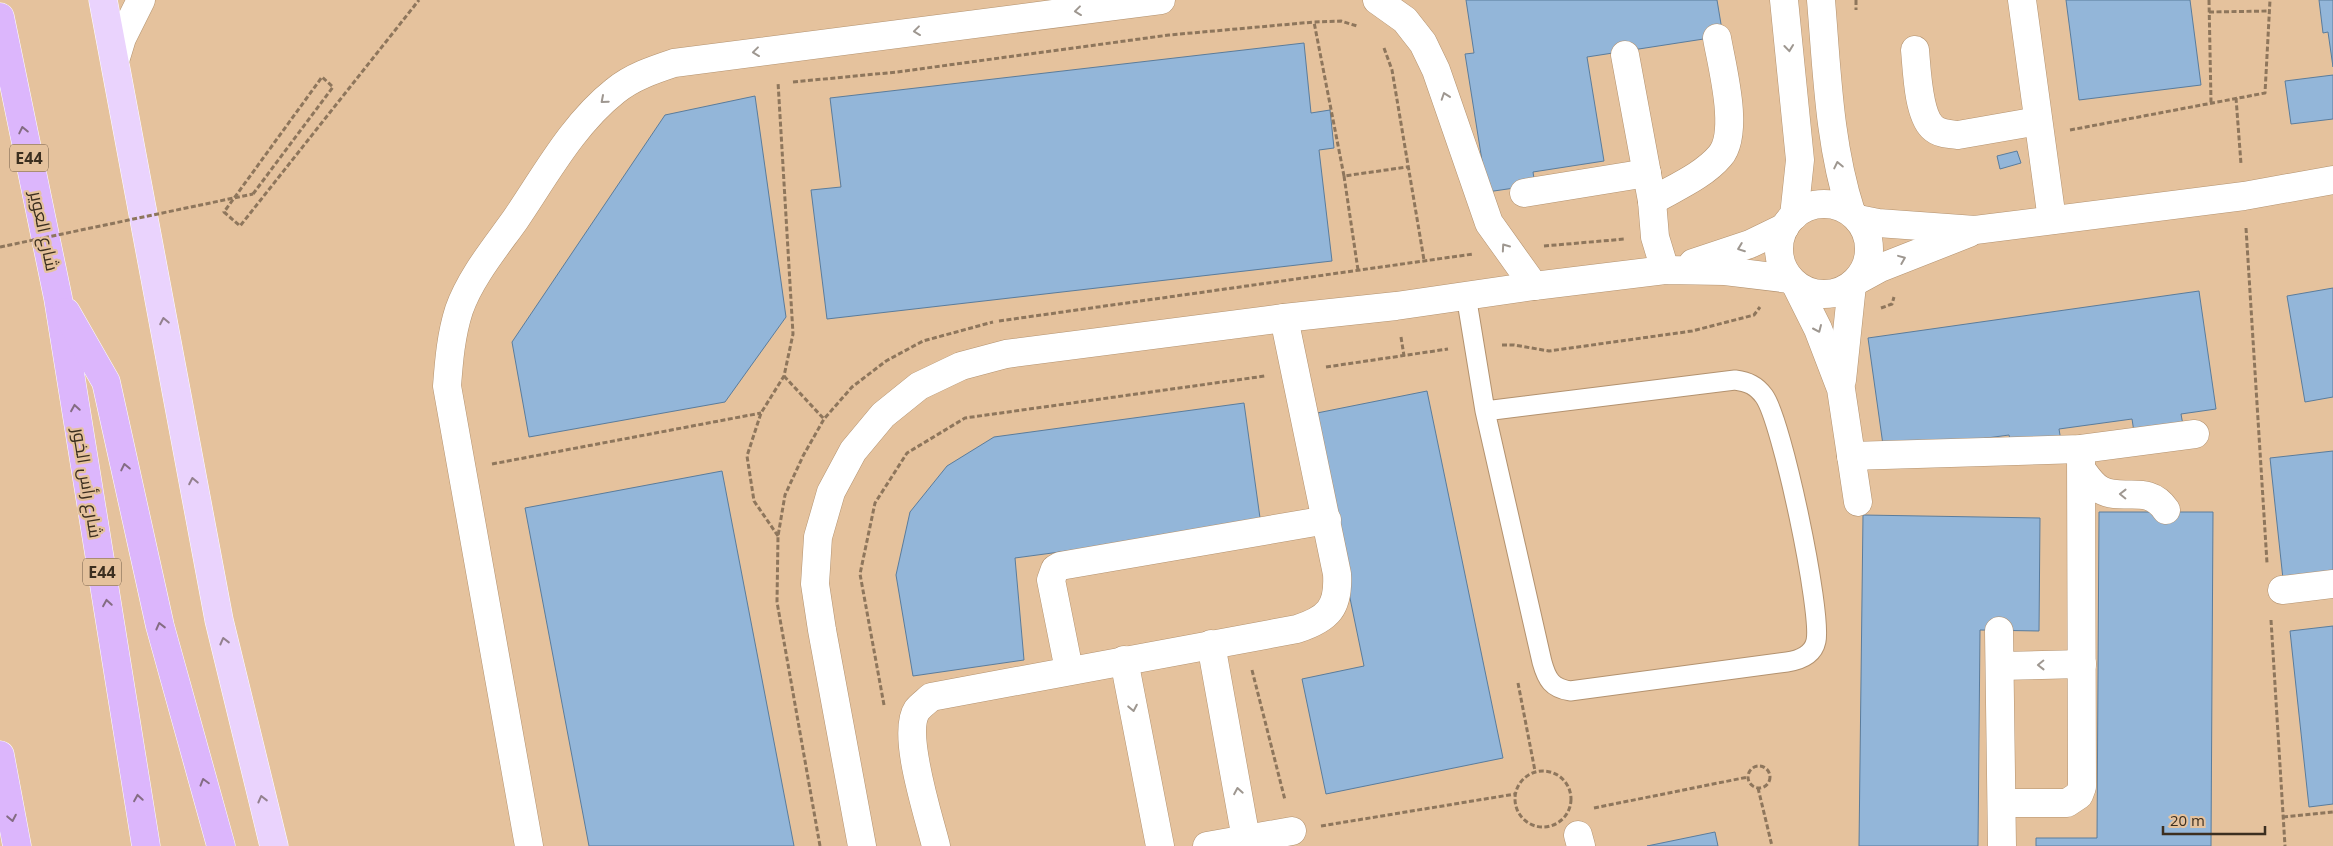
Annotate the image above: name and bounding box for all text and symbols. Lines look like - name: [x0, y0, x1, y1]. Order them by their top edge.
- one-way arrow: [1074, 5, 1082, 16]
- one-way arrow: [913, 25, 921, 36]
- one-way arrow: [1783, 45, 1794, 53]
- one-way arrow: [752, 46, 760, 57]
- one-way arrow: [1441, 93, 1451, 101]
- one-way arrow: [601, 94, 610, 103]
- one-way arrow: [18, 126, 29, 135]
- road number: E44: [10, 144, 48, 172]
- one-way arrow: [1833, 161, 1844, 170]
- street label: شارع العوير: [24, 188, 65, 273]
- one-way arrow: [1737, 242, 1746, 252]
- one-way arrow: [1502, 243, 1511, 253]
- one-way arrow: [1897, 255, 1905, 265]
- one-way arrow: [159, 317, 169, 326]
- one-way arrow: [1812, 324, 1822, 333]
- one-way arrow: [71, 404, 81, 412]
- street label: شارع رأس الخور: [66, 425, 109, 540]
- one-way arrow: [120, 463, 131, 471]
- one-way arrow: [189, 477, 199, 486]
- one-way arrow: [2119, 488, 2127, 499]
- road number: E44: [83, 558, 121, 586]
- one-way arrow: [102, 599, 112, 607]
- one-way arrow: [155, 621, 166, 630]
- one-way arrow: [219, 636, 230, 645]
- one-way arrow: [2037, 659, 2045, 670]
- one-way arrow: [1128, 704, 1138, 712]
- one-way arrow: [199, 779, 209, 787]
- one-way arrow: [1233, 787, 1243, 795]
- one-way arrow: [133, 794, 143, 802]
- one-way arrow: [257, 794, 268, 803]
- scale bar: [2163, 804, 2266, 836]
- text: 20 m: [2170, 810, 2205, 830]
- one-way arrow: [6, 813, 16, 822]

